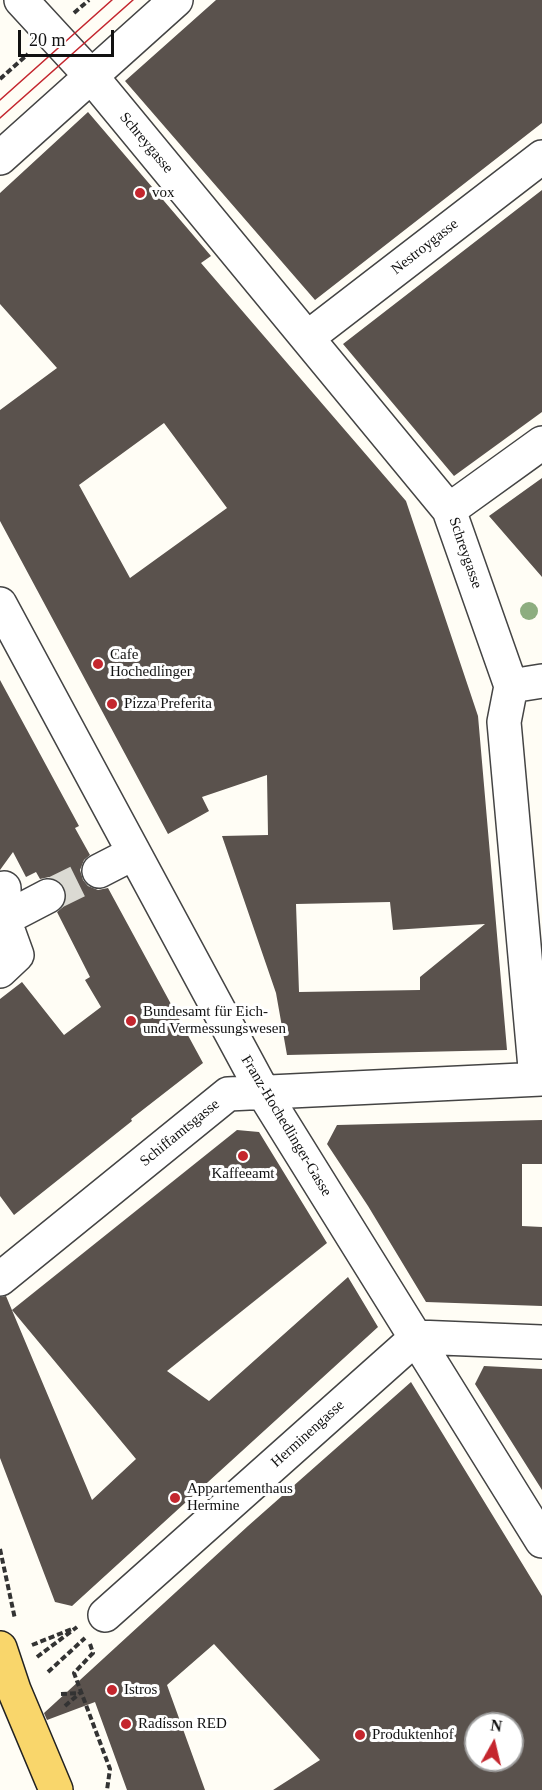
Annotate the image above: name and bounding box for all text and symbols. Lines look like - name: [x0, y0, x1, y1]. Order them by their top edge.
- scale bar: [21, 18, 117, 56]
- text: 20 m: [29, 30, 66, 50]
- street label: Schreygasse: [115, 109, 177, 177]
- place label: vox: [152, 184, 174, 202]
- marker: vox: [133, 186, 147, 200]
- street label: Nestroygasse: [388, 215, 462, 279]
- street label: Schreygasse: [444, 515, 486, 591]
- place label: Cafe Hochedlinger: [110, 646, 192, 681]
- marker: Cafe Hochedlinger: [91, 657, 105, 671]
- place label: Pizza Preferita: [124, 695, 212, 713]
- marker: Pizza Preferita: [105, 697, 119, 711]
- place label: Bundesamt für Eich- und Vermessungswesen: [143, 1003, 286, 1038]
- marker: Bundesamt für Eich- und Vermessungswesen: [124, 1014, 138, 1028]
- street label: Franz-Hochedlinger-Gasse: [237, 1052, 335, 1200]
- street label: Schiffamtsgasse: [137, 1095, 223, 1171]
- marker: Kaffeeamt: [236, 1149, 250, 1163]
- place label: Kaffeeamt: [211, 1165, 275, 1183]
- street label: Herminengasse: [268, 1396, 348, 1472]
- place label: Appartementhaus Hermine: [187, 1480, 293, 1515]
- marker: Appartementhaus Hermine: [168, 1491, 182, 1505]
- place label: Istros: [124, 1681, 157, 1699]
- marker: Istros: [105, 1683, 119, 1697]
- north arrow: [464, 1712, 524, 1772]
- place label: Radisson RED: [138, 1715, 227, 1733]
- text: N: [489, 1716, 503, 1735]
- marker: Radisson RED: [119, 1717, 133, 1731]
- place label: Produktenhof: [372, 1726, 454, 1744]
- marker: Produktenhof: [353, 1728, 367, 1742]

